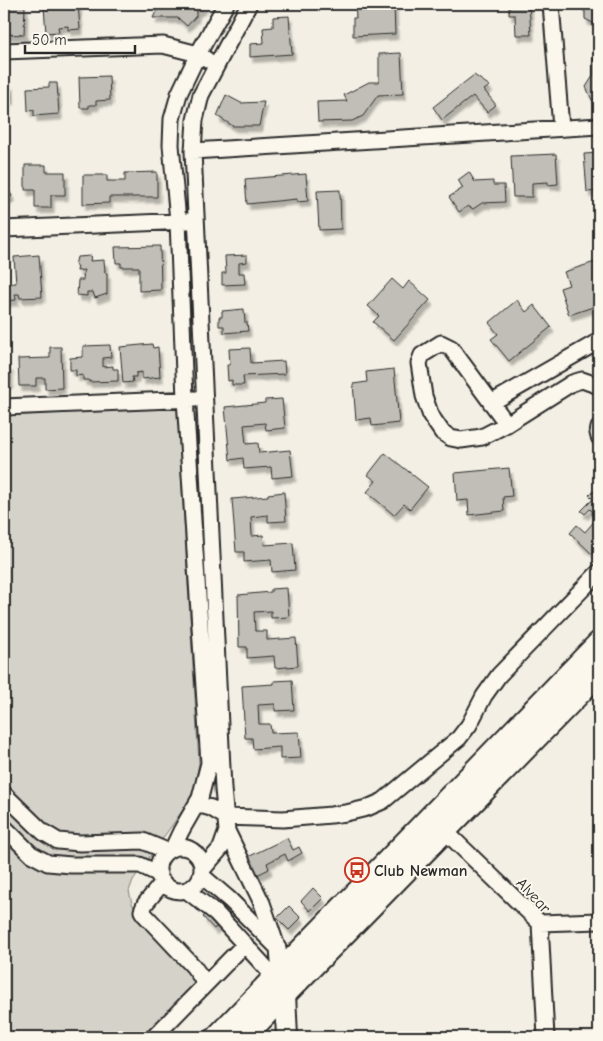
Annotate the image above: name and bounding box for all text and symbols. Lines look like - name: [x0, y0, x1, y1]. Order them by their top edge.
- scale bar: [25, 22, 135, 54]
- text: 50 m: [32, 31, 67, 49]
- bus stop icon: Club Newman: [344, 857, 370, 883]
- place label: Club Newman: [374, 862, 468, 880]
- street label: Alvear: [512, 874, 555, 918]

